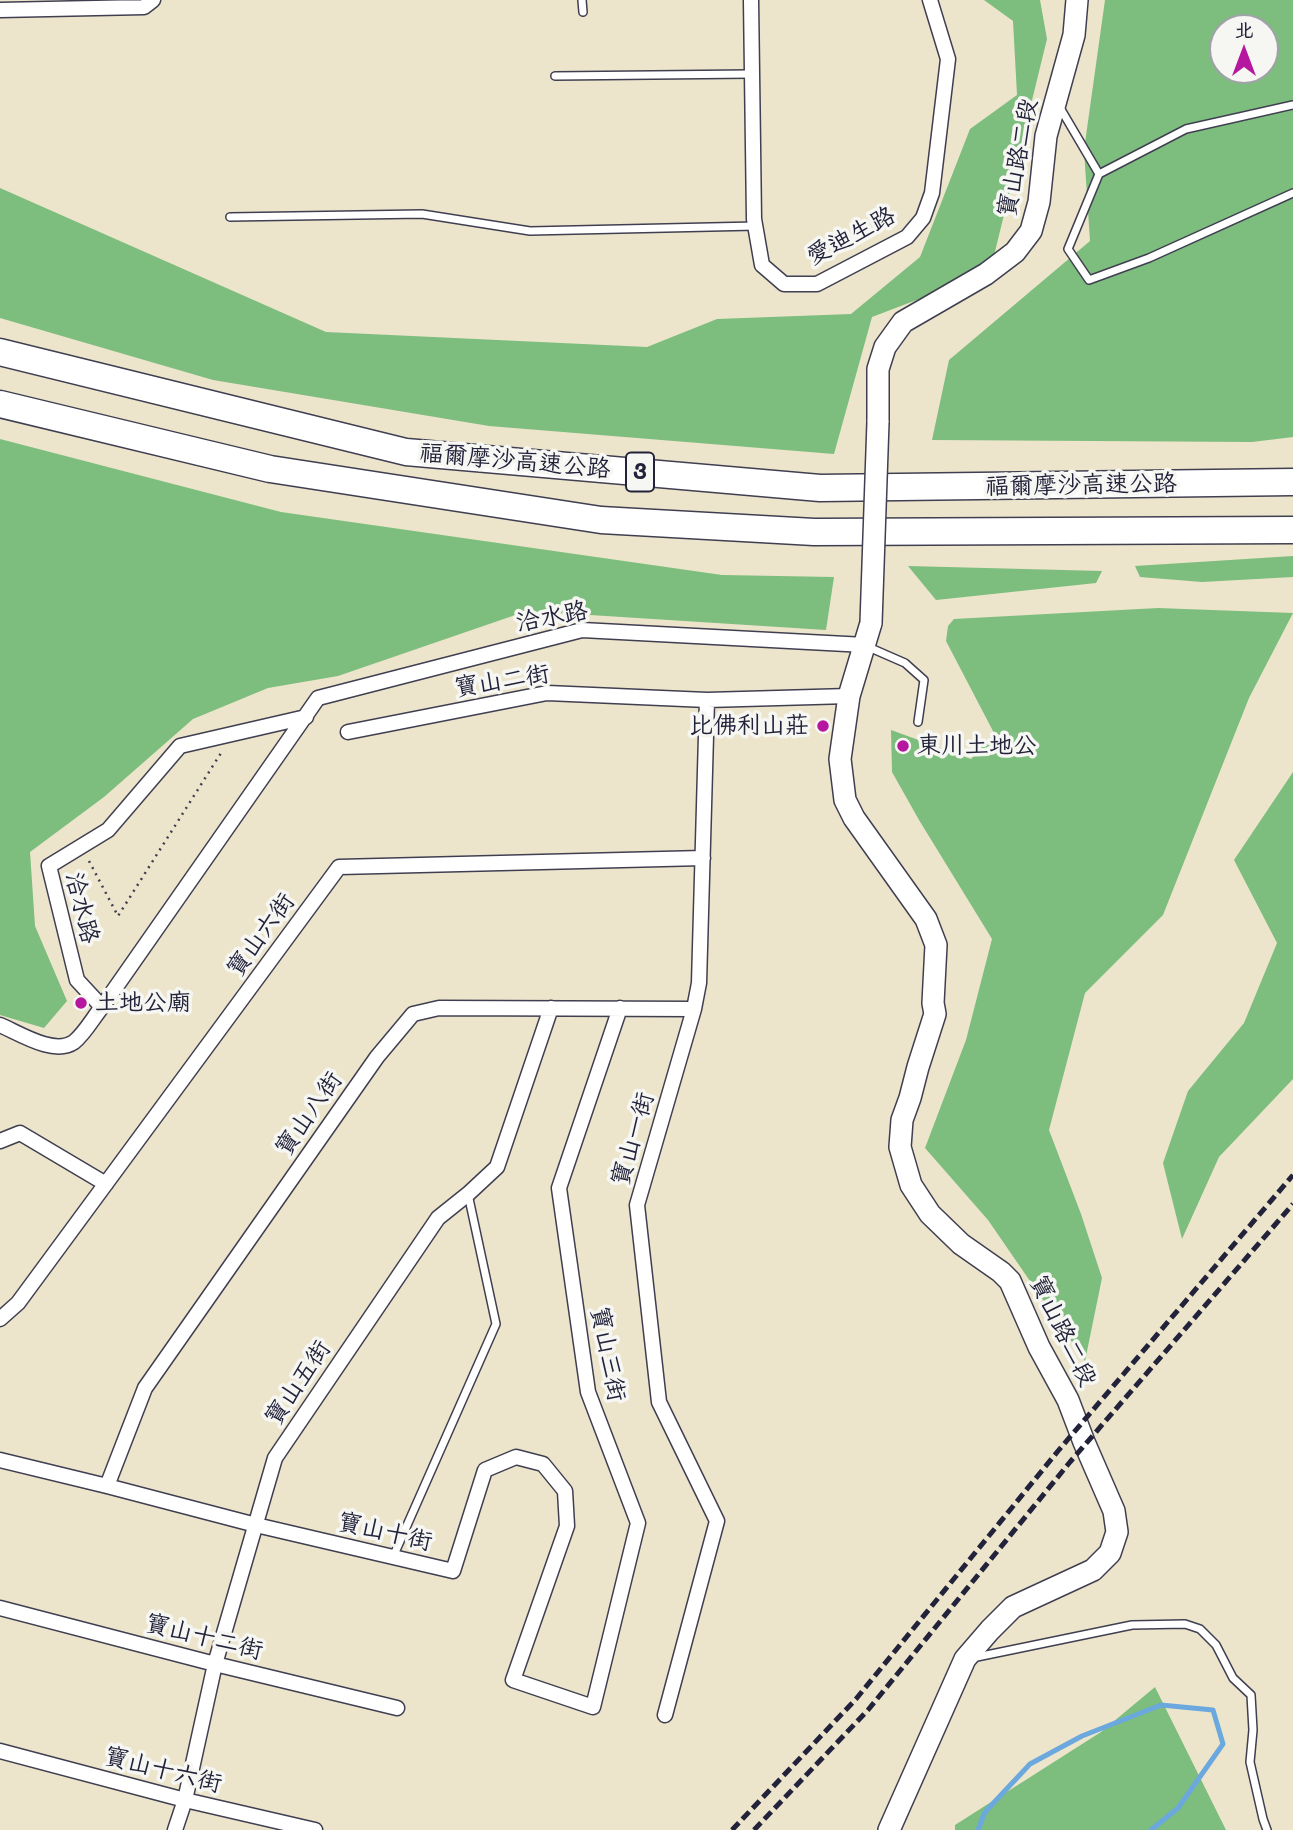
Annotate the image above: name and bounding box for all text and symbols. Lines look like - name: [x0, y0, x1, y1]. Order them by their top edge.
- north arrow: [1209, 14, 1279, 84]
- text: 北: [1234, 17, 1254, 42]
- street label: 寶山路二段: [992, 96, 1044, 220]
- street label: 愛迪生路: [802, 201, 900, 271]
- street label: 福爾摩沙高速公路: [418, 438, 612, 484]
- road number: 3: [626, 452, 654, 492]
- street label: 福爾摩沙高速公路: [985, 469, 1177, 501]
- street label: 洽水路: [514, 596, 590, 638]
- street label: 寶山二街: [452, 659, 552, 703]
- place label: 比佛利山莊: [689, 712, 809, 740]
- marker: 比佛利山莊: [815, 718, 831, 734]
- place label: 東川土地公: [917, 732, 1037, 760]
- marker: 東川土地公: [895, 738, 911, 754]
- street label: 洽水路: [59, 870, 105, 946]
- street label: 寶山六街: [221, 888, 301, 982]
- place label: 土地公廟: [95, 989, 191, 1017]
- marker: 土地公廟: [73, 995, 89, 1011]
- street label: 寶山八街: [270, 1066, 348, 1162]
- street label: 寶山一街: [606, 1089, 660, 1189]
- street label: 寶山路二段: [1024, 1271, 1102, 1391]
- street label: 寶山三街: [585, 1304, 631, 1404]
- street label: 寶山五街: [259, 1335, 337, 1431]
- street label: 寶山十街: [335, 1507, 435, 1557]
- street label: 寶山十二街: [142, 1609, 266, 1665]
- street label: 寶山十六街: [101, 1742, 225, 1798]

